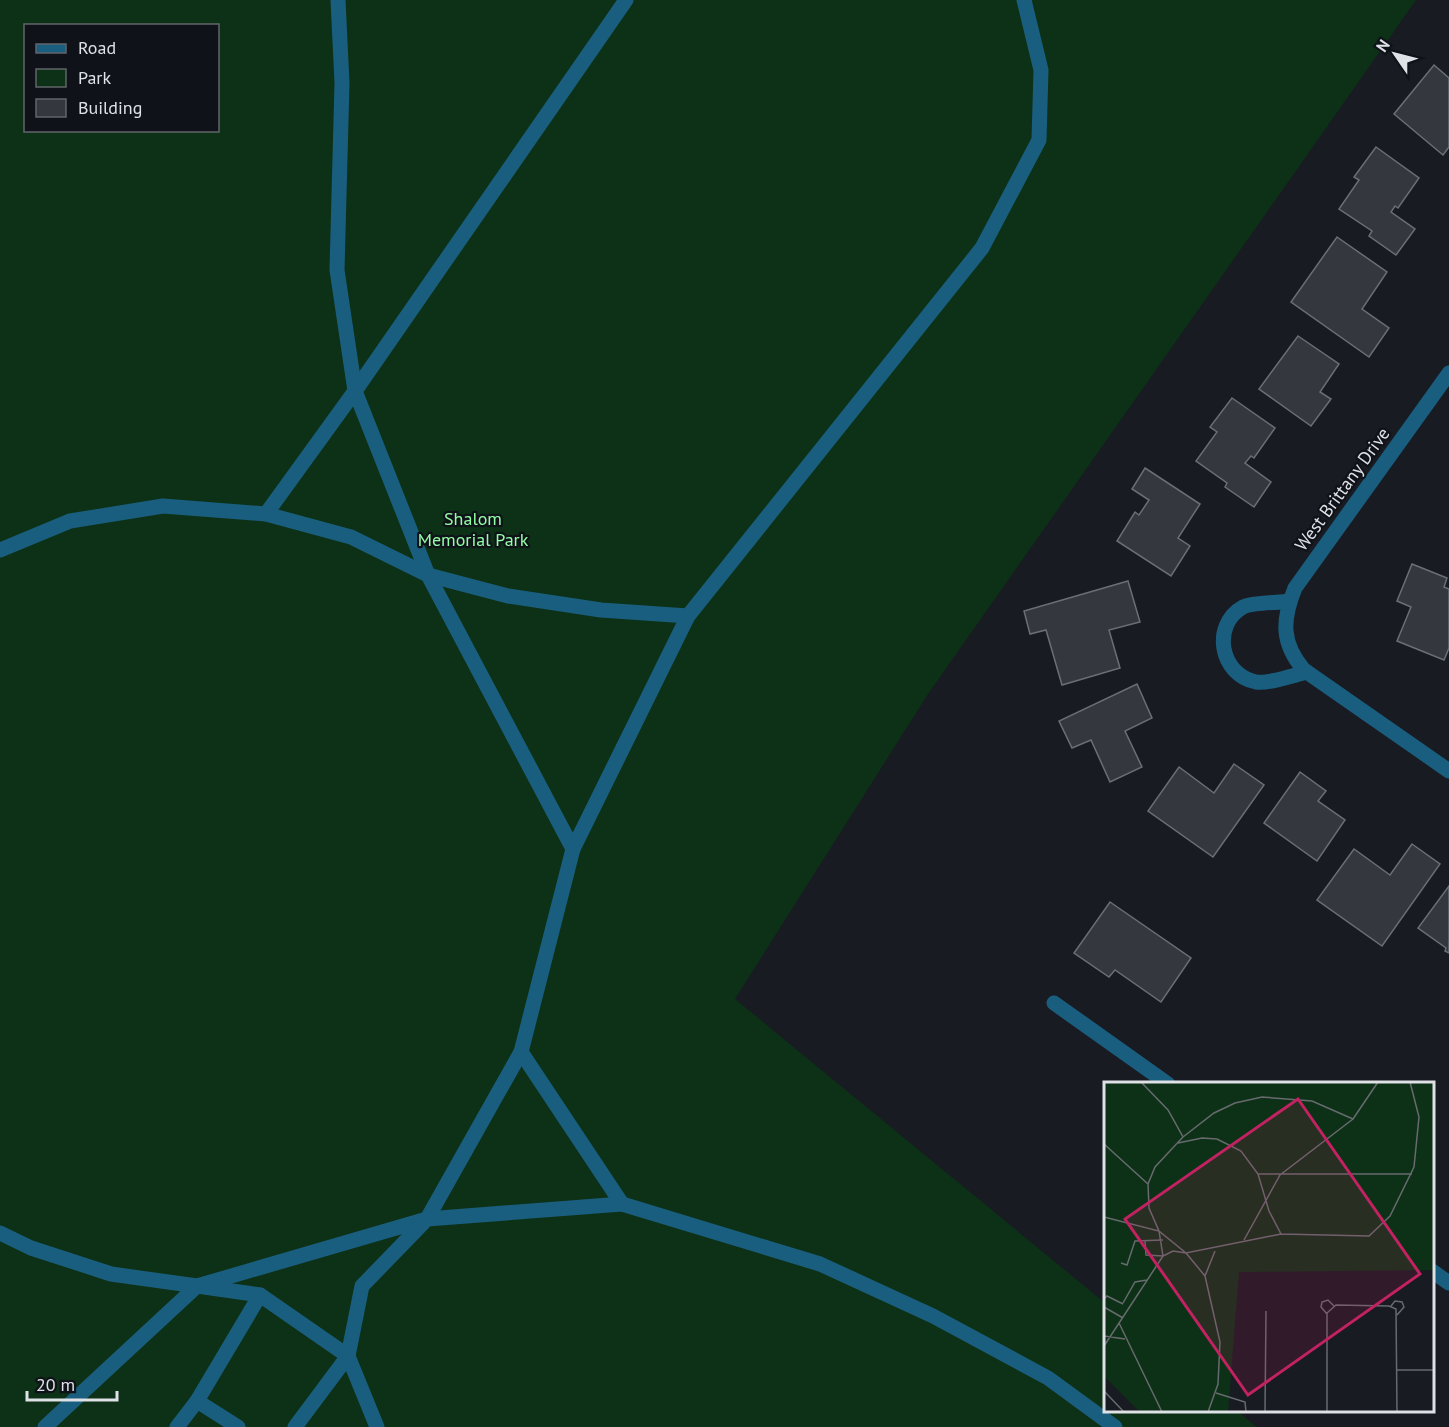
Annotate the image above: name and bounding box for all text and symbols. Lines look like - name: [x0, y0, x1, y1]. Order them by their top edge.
- legend: [24, 24, 219, 132]
- north arrow: [1365, 24, 1425, 84]
- text: N: [1372, 35, 1394, 55]
- text: Road: [78, 36, 116, 59]
- text: Park: [78, 66, 111, 89]
- text: Building: [78, 96, 142, 119]
- street label: West Brittany Drive: [1289, 423, 1395, 555]
- park label: Shalom Memorial Park: [418, 507, 529, 551]
- inset map: [1104, 1082, 1434, 1412]
- scale bar: [27, 1364, 117, 1402]
- text: 20 m: [36, 1373, 75, 1396]

